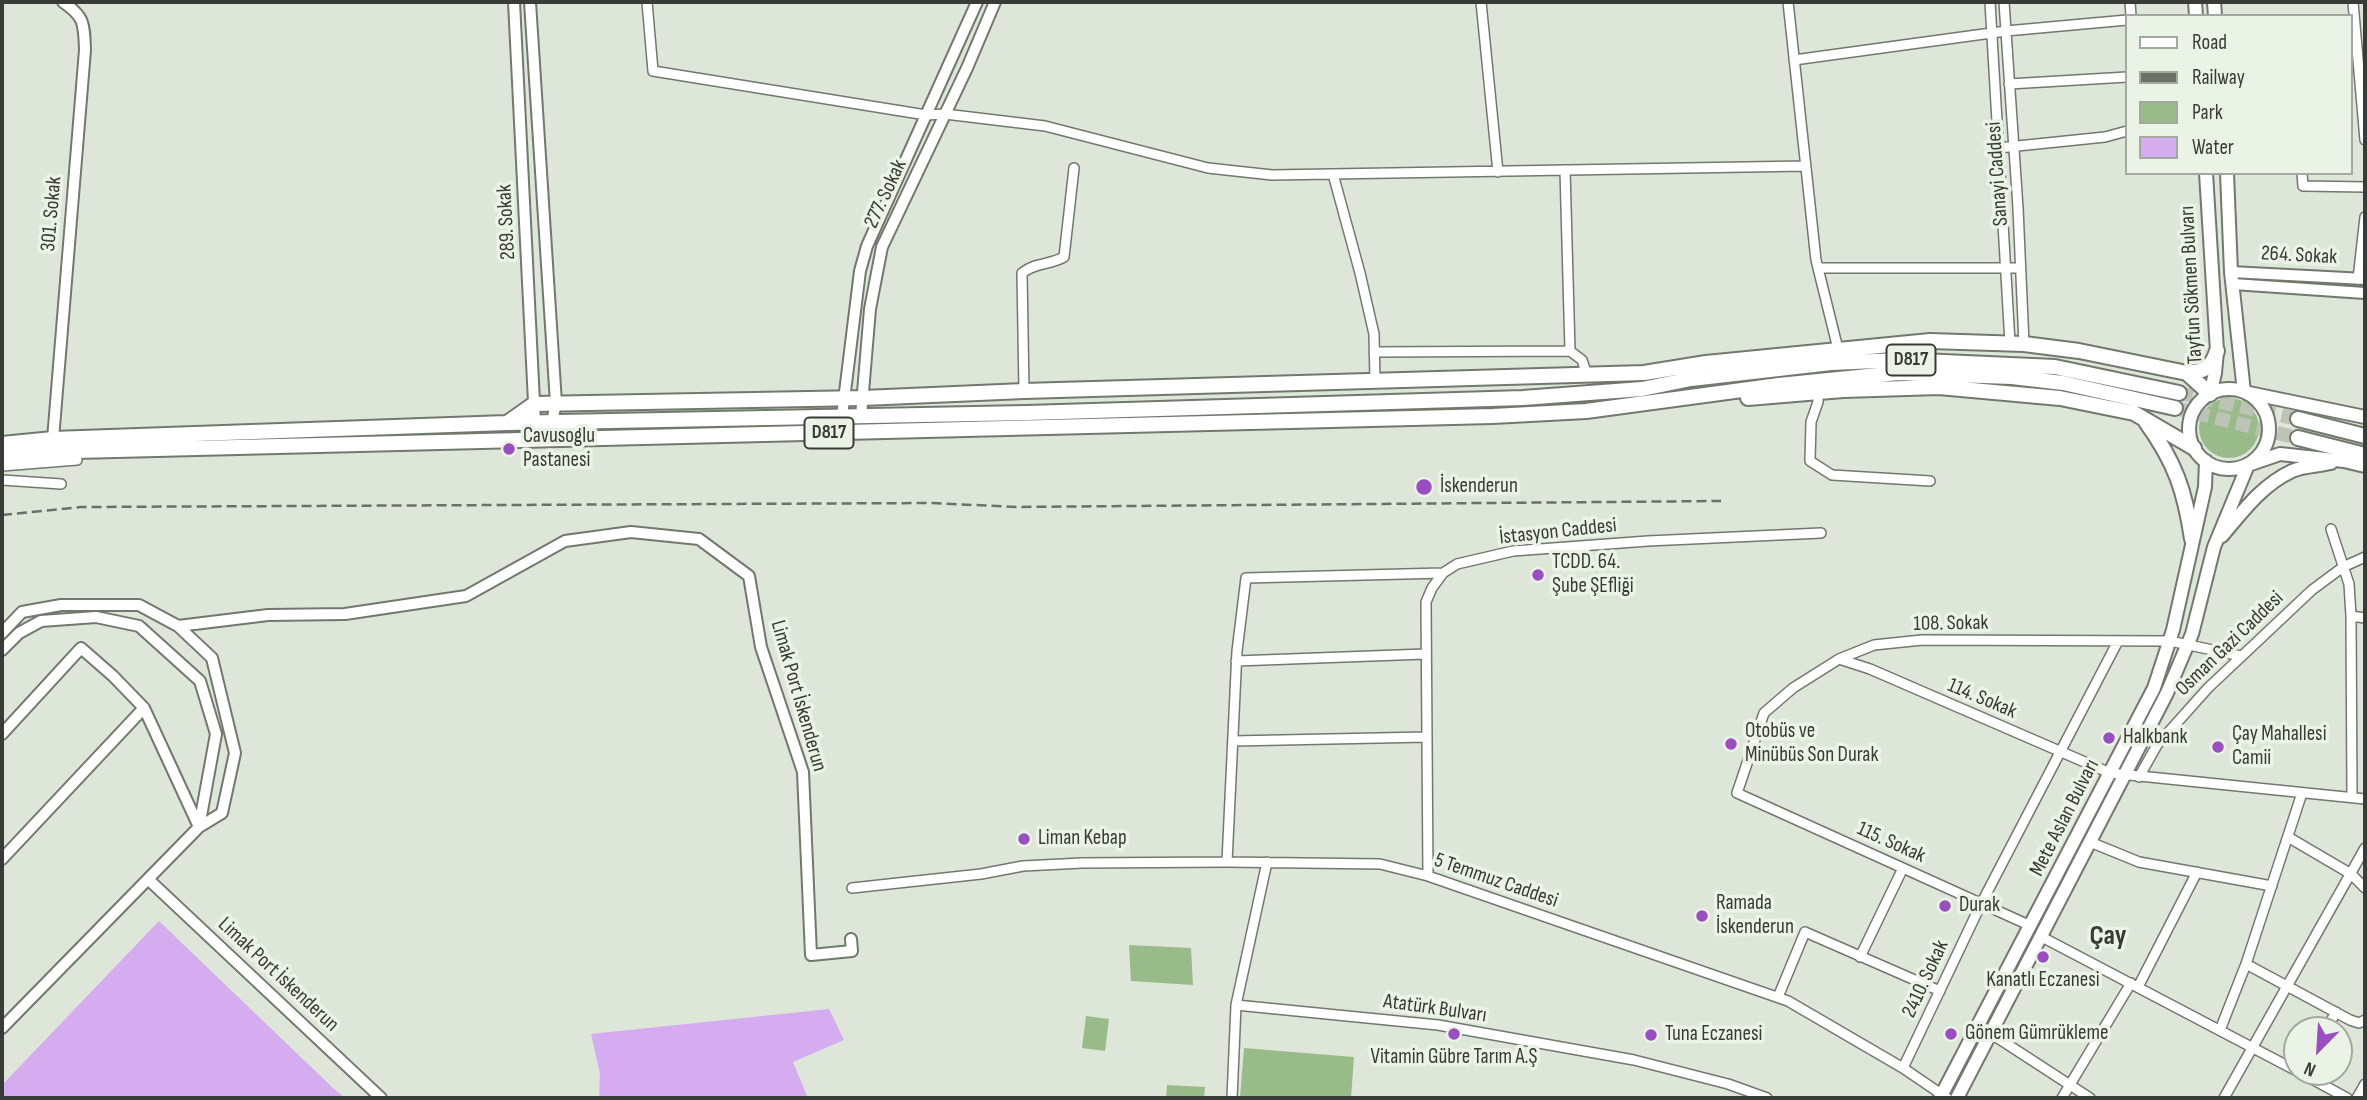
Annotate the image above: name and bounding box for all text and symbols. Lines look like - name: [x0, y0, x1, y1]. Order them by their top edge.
- legend: [2126, 14, 2353, 175]
- text: Road: [2192, 30, 2227, 55]
- text: Railway: [2192, 65, 2245, 90]
- text: Park: [2192, 100, 2223, 125]
- street label: Sanayi Caddesi: [1982, 121, 2014, 227]
- text: Water: [2192, 135, 2234, 160]
- street label: 277. Sokak: [859, 156, 913, 232]
- street label: 301. Sokak: [36, 175, 68, 253]
- street label: 289. Sokak: [492, 183, 522, 261]
- street label: Tayfun Sökmen Bulvarı: [2175, 205, 2209, 365]
- street label: 264. Sokak: [2260, 241, 2338, 271]
- road number: D817: [1886, 344, 1936, 376]
- road number: D817: [804, 418, 854, 448]
- place label: Cavusoglu Pastanesi: [523, 424, 595, 474]
- marker: Cavusoglu Pastanesi: [501, 441, 517, 457]
- place label: İskenderun: [1440, 474, 1518, 500]
- marker: İskenderun: [1414, 477, 1434, 497]
- street label: İstasyon Caddesi: [1498, 513, 1618, 551]
- place label: TCDD. 64. Şube ŞEfliği: [1552, 550, 1634, 600]
- marker: TCDD. 64. Şube ŞEfliği: [1530, 567, 1546, 583]
- street label: Osman Gazi Caddesi: [2171, 586, 2289, 702]
- street label: 108. Sokak: [1913, 611, 1989, 637]
- street label: Limak Port İskenderun: [764, 618, 832, 774]
- street label: 114. Sokak: [1944, 673, 2020, 725]
- place label: Otobüs ve Minübüs Son Durak: [1745, 719, 1878, 769]
- place label: Çay Mahallesi Camii: [2232, 722, 2327, 772]
- place label: Halkbank: [2123, 725, 2187, 751]
- marker: Halkbank: [2101, 730, 2117, 746]
- marker: Otobüs ve Minübüs Son Durak: [1723, 736, 1739, 752]
- marker: Çay Mahallesi Camii: [2210, 739, 2226, 755]
- street label: Mete Aslan Bulvarı: [2025, 755, 2105, 881]
- street label: 115. Sokak: [1853, 817, 1929, 869]
- place label: Liman Kebap: [1038, 826, 1127, 852]
- marker: Liman Kebap: [1016, 831, 1032, 847]
- street label: 5 Temmuz Caddesi: [1431, 848, 1561, 914]
- place label: Ramada İskenderun: [1716, 891, 1794, 941]
- place label: Durak: [1959, 893, 2000, 919]
- marker: Durak: [1937, 898, 1953, 914]
- marker: Ramada İskenderun: [1694, 908, 1710, 924]
- street label: Limak Port İskenderun: [212, 913, 344, 1037]
- district label: Çay: [2090, 920, 2126, 954]
- street label: 2410. Sokak: [1897, 936, 1955, 1022]
- marker: Kanatlı Eczanesi: [2035, 949, 2051, 965]
- place label: Kanatlı Eczanesi: [1986, 968, 2100, 994]
- street label: Atatürk Bulvarı: [1382, 989, 1488, 1029]
- north arrow: [2283, 1016, 2353, 1086]
- place label: Gönem Gümrükleme: [1965, 1021, 2108, 1047]
- place label: Tuna Eczanesi: [1665, 1022, 1762, 1048]
- marker: Vitamin Gübre Tarım A.Ş: [1446, 1026, 1462, 1042]
- marker: Gönem Gümrükleme: [1943, 1026, 1959, 1042]
- marker: Tuna Eczanesi: [1643, 1027, 1659, 1043]
- place label: Vitamin Gübre Tarım A.Ş: [1370, 1045, 1538, 1071]
- text: N: [2301, 1056, 2319, 1081]

